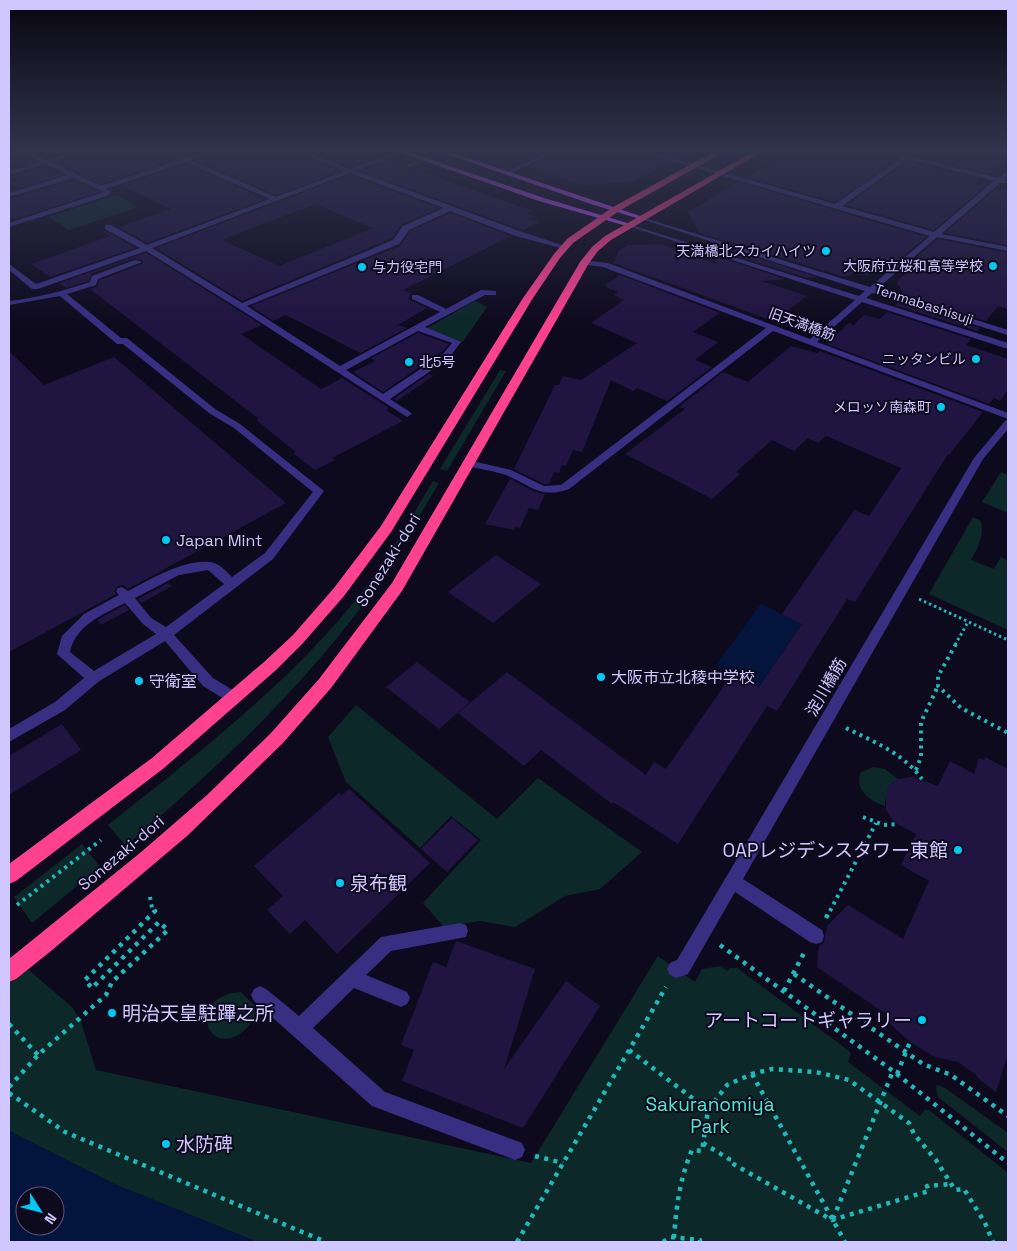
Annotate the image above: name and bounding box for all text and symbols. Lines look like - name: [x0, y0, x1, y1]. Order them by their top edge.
- place label: 天満橋北スカイハイツ: [677, 242, 816, 260]
- marker: 天満橋北スカイハイツ: [820, 245, 832, 257]
- place label: 大阪府立桜和高等学校: [843, 257, 983, 275]
- place label: 与力役宅門: [372, 258, 442, 276]
- marker: 大阪府立桜和高等学校: [987, 260, 999, 272]
- marker: 与力役宅門: [356, 261, 368, 273]
- street label: Tenmabashisuji: [872, 280, 976, 328]
- street label: 旧天満橋筋: [766, 304, 838, 344]
- place label: ニッタンビル: [882, 350, 966, 368]
- place label: 北5号: [419, 353, 455, 371]
- marker: ニッタンビル: [970, 353, 982, 365]
- marker: 北5号: [403, 356, 415, 368]
- place label: メロッソ南森町: [833, 398, 931, 416]
- marker: メロッソ南森町: [935, 401, 947, 413]
- street label: Sonezaki-dori: [351, 509, 425, 611]
- place label: Japan Mint: [176, 530, 262, 551]
- marker: Japan Mint: [160, 534, 172, 546]
- street label: 淀川橋筋: [801, 654, 851, 720]
- place label: 大阪市立北稜中学校: [611, 667, 755, 688]
- place label: 守衛室: [149, 671, 197, 692]
- marker: 大阪市立北稜中学校: [595, 671, 607, 683]
- marker: 守衛室: [133, 675, 145, 687]
- street label: Sonezaki-dori: [74, 811, 168, 895]
- place label: OAPレジデンスタワー東館: [722, 838, 948, 863]
- marker: OAPレジデンスタワー東館: [952, 844, 964, 856]
- place label: 泉布観: [350, 871, 407, 896]
- marker: 泉布観: [334, 877, 346, 889]
- place label: 明治天皇駐蹕之所: [122, 1001, 274, 1026]
- marker: 明治天皇駐蹕之所: [106, 1007, 118, 1019]
- place label: アートコートギャラリー: [704, 1008, 912, 1033]
- marker: アートコートギャラリー: [916, 1014, 928, 1026]
- park label: Sakuranomiya Park: [645, 1092, 775, 1139]
- place label: 水防碑: [176, 1132, 233, 1157]
- marker: 水防碑: [160, 1138, 172, 1150]
- north arrow: [15, 1186, 65, 1236]
- text: N: [40, 1210, 61, 1228]

